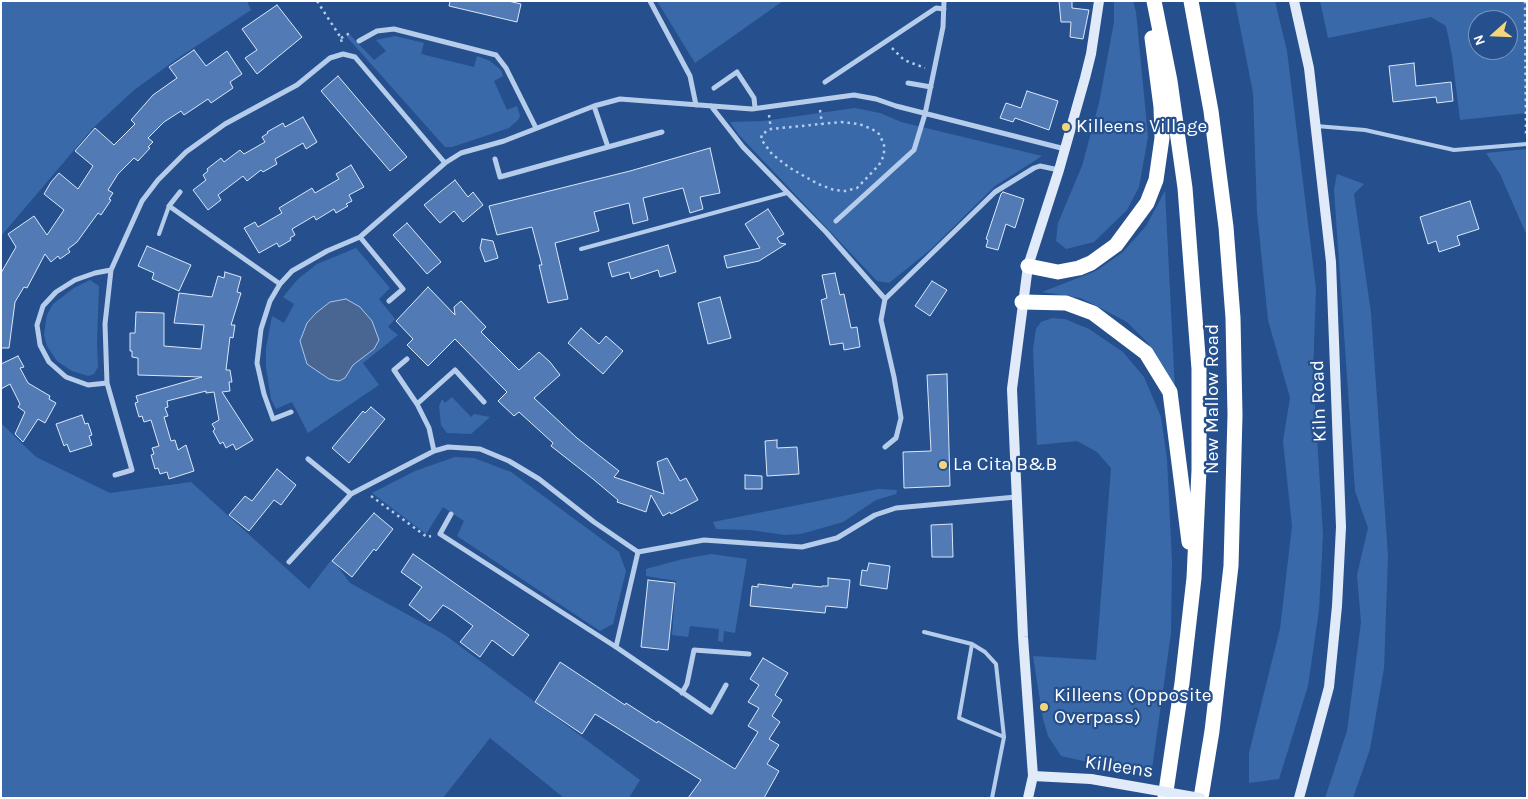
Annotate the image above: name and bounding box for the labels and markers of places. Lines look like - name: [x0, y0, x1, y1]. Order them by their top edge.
- place label: Killeens Village: [1076, 116, 1207, 138]
- marker: Killeens Village: [1060, 121, 1072, 133]
- place label: La Cita B&B: [953, 454, 1057, 476]
- marker: La Cita B&B: [937, 459, 949, 471]
- place label: Killeens (Opposite Overpass): [1054, 685, 1211, 729]
- marker: Killeens (Opposite Overpass): [1038, 701, 1050, 713]

